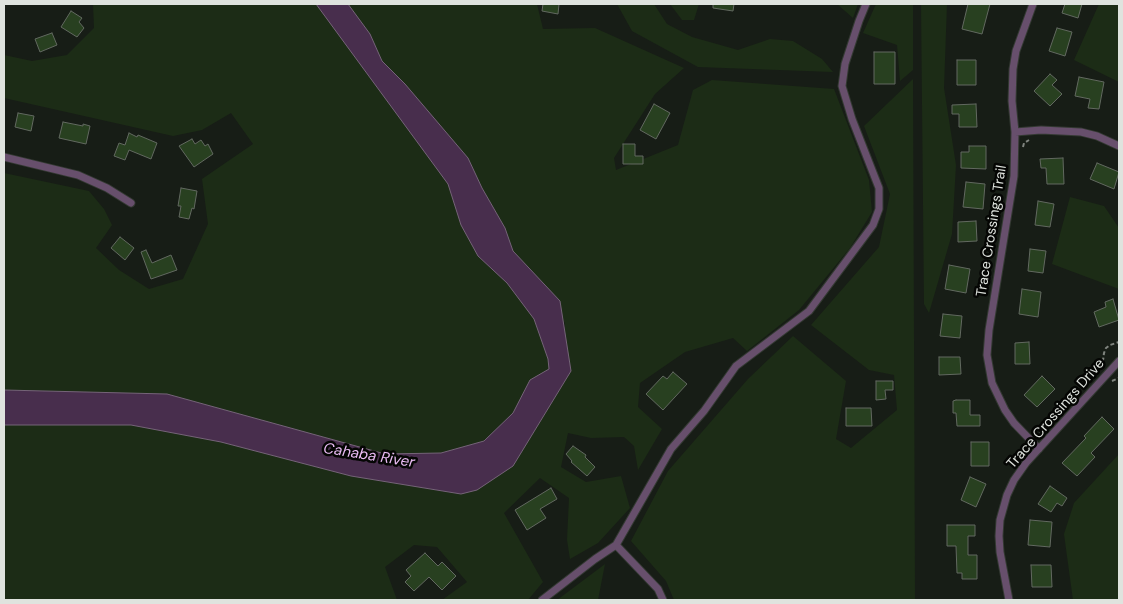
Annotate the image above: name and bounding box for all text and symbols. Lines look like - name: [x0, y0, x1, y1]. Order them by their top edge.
- street label: Trace Crossings Trail: [973, 164, 1011, 298]
- street label: Trace Crossings Drive: [1004, 356, 1108, 472]
- water label: Cahaba River: [322, 440, 416, 472]

